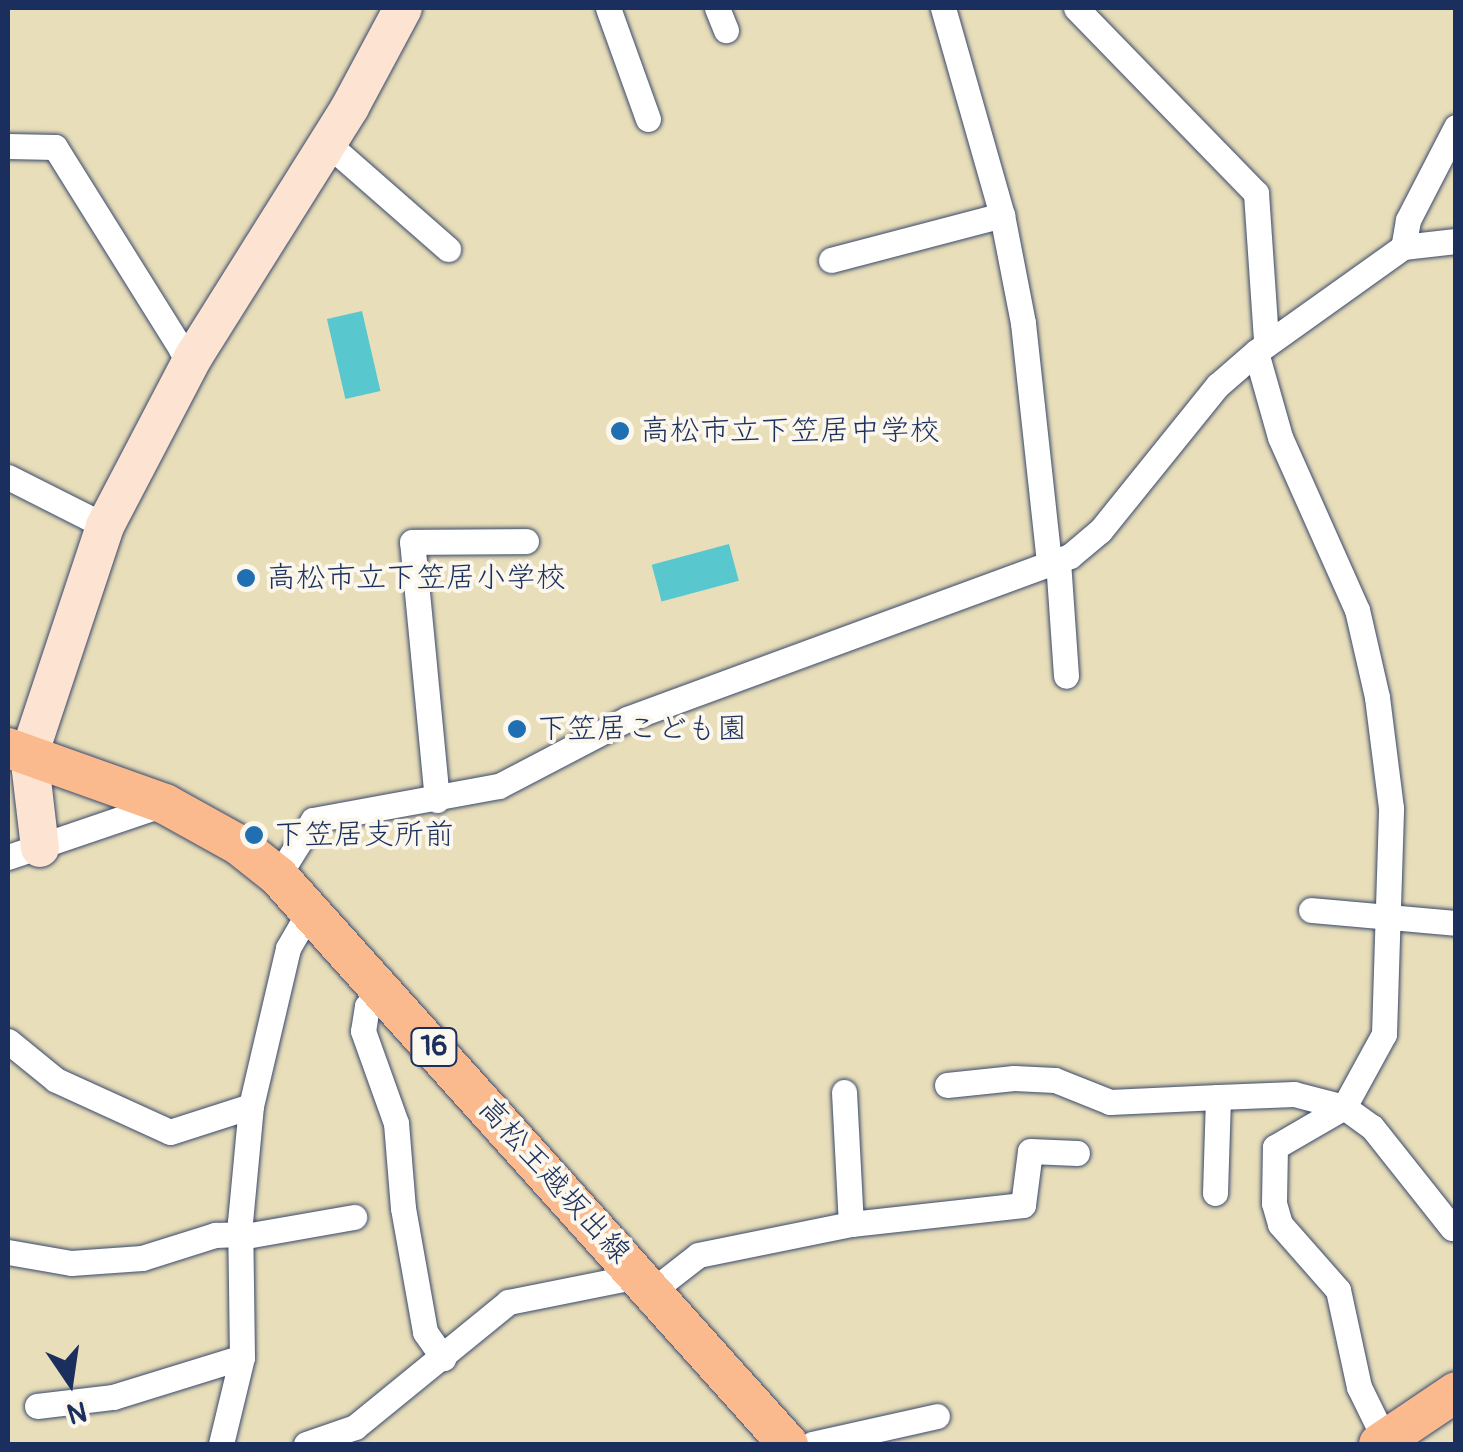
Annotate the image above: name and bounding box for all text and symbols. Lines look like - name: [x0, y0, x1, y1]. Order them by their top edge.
- place label: 高松市立下笠居中学校: [640, 413, 940, 449]
- marker: 高松市立下笠居中学校: [609, 420, 631, 442]
- place label: 高松市立下笠居小学校: [266, 560, 566, 596]
- marker: 高松市立下笠居小学校: [235, 567, 257, 589]
- place label: 下笠居こども園: [537, 711, 747, 747]
- marker: 下笠居こども園: [506, 718, 528, 740]
- place label: 下笠居支所前: [274, 817, 454, 853]
- marker: 下笠居支所前: [243, 824, 265, 846]
- road number: 16: [409, 1024, 459, 1070]
- street label: 高松王越坂出線: [470, 1091, 638, 1271]
- north arrow: [20, 1332, 120, 1432]
- text: N: [64, 1393, 90, 1431]

